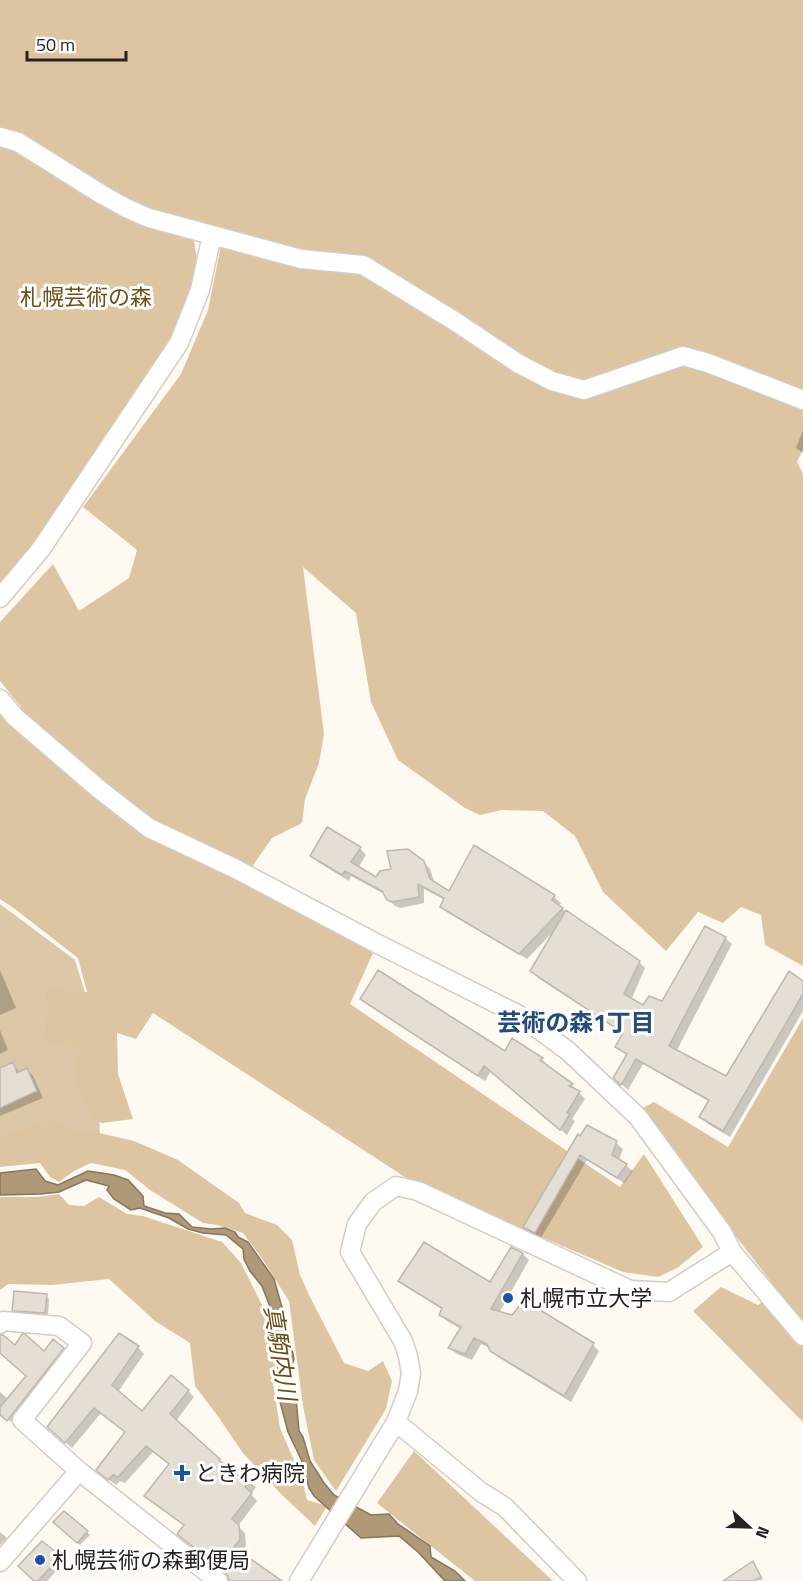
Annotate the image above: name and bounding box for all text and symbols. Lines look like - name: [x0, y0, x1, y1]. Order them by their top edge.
- scale bar: [27, 24, 126, 62]
- text: 50 m: [36, 31, 75, 58]
- park label: 札幌芸術の森: [20, 280, 152, 314]
- district label: 芸術の森1丁目: [497, 1004, 655, 1040]
- place label: 札幌市立大学: [520, 1281, 652, 1315]
- marker: 札幌市立大学: [501, 1291, 515, 1305]
- water label: 真駒内川: [256, 1303, 307, 1406]
- place label: ときわ病院: [195, 1456, 305, 1490]
- marker: ときわ病院: [173, 1464, 191, 1482]
- north arrow: [719, 1497, 779, 1557]
- text: N: [750, 1523, 776, 1542]
- place label: 札幌芸術の森郵便局: [52, 1543, 250, 1577]
- marker: 札幌芸術の森郵便局: [33, 1553, 47, 1567]

